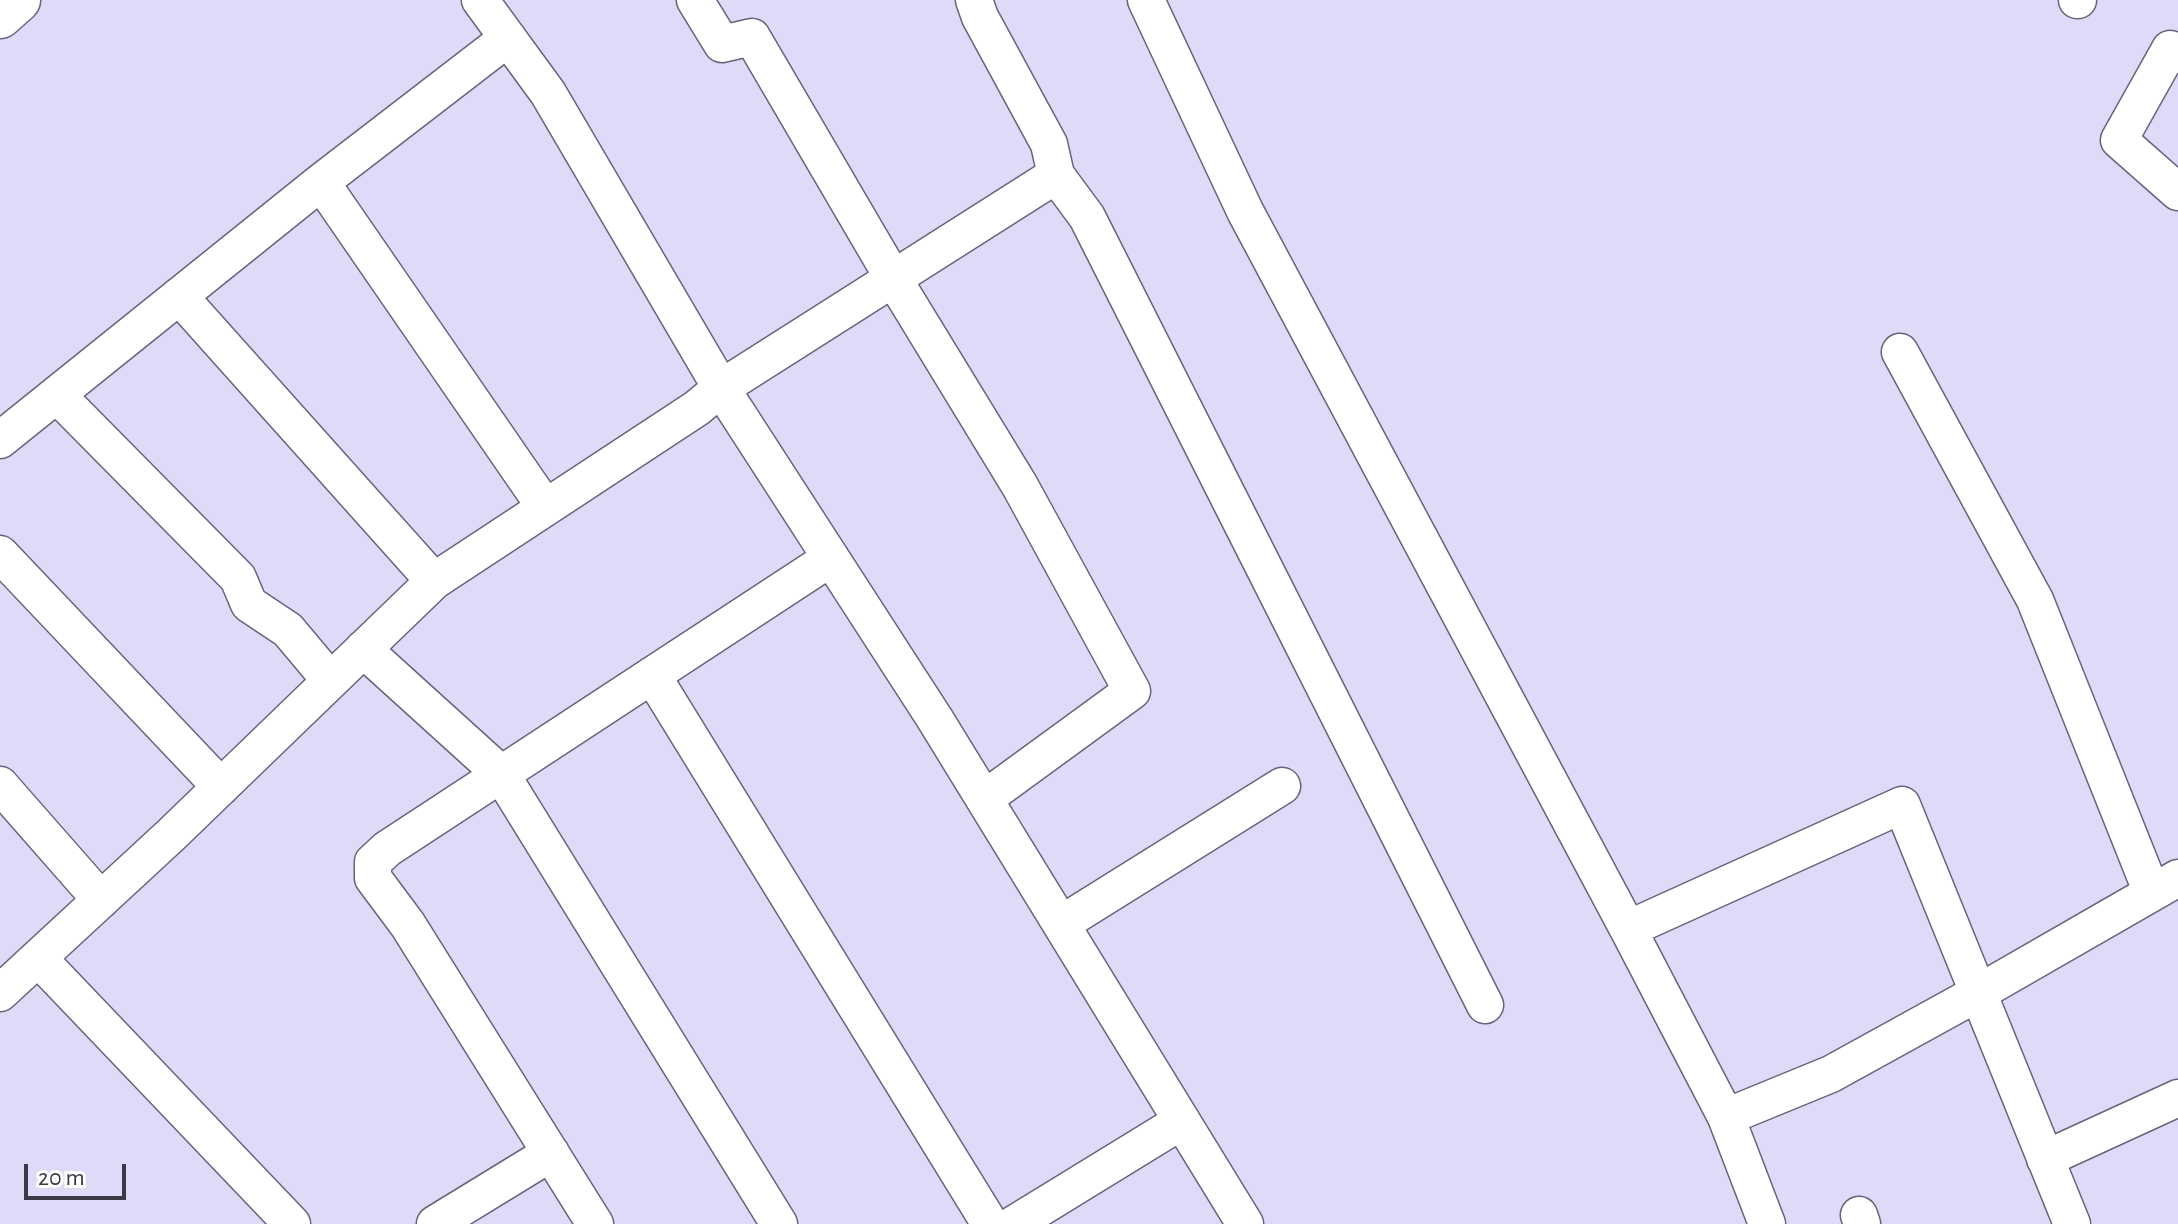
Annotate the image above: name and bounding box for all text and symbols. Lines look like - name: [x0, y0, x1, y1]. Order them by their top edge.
- scale bar: [28, 1148, 130, 1198]
- text: 20 m: [38, 1166, 85, 1190]

